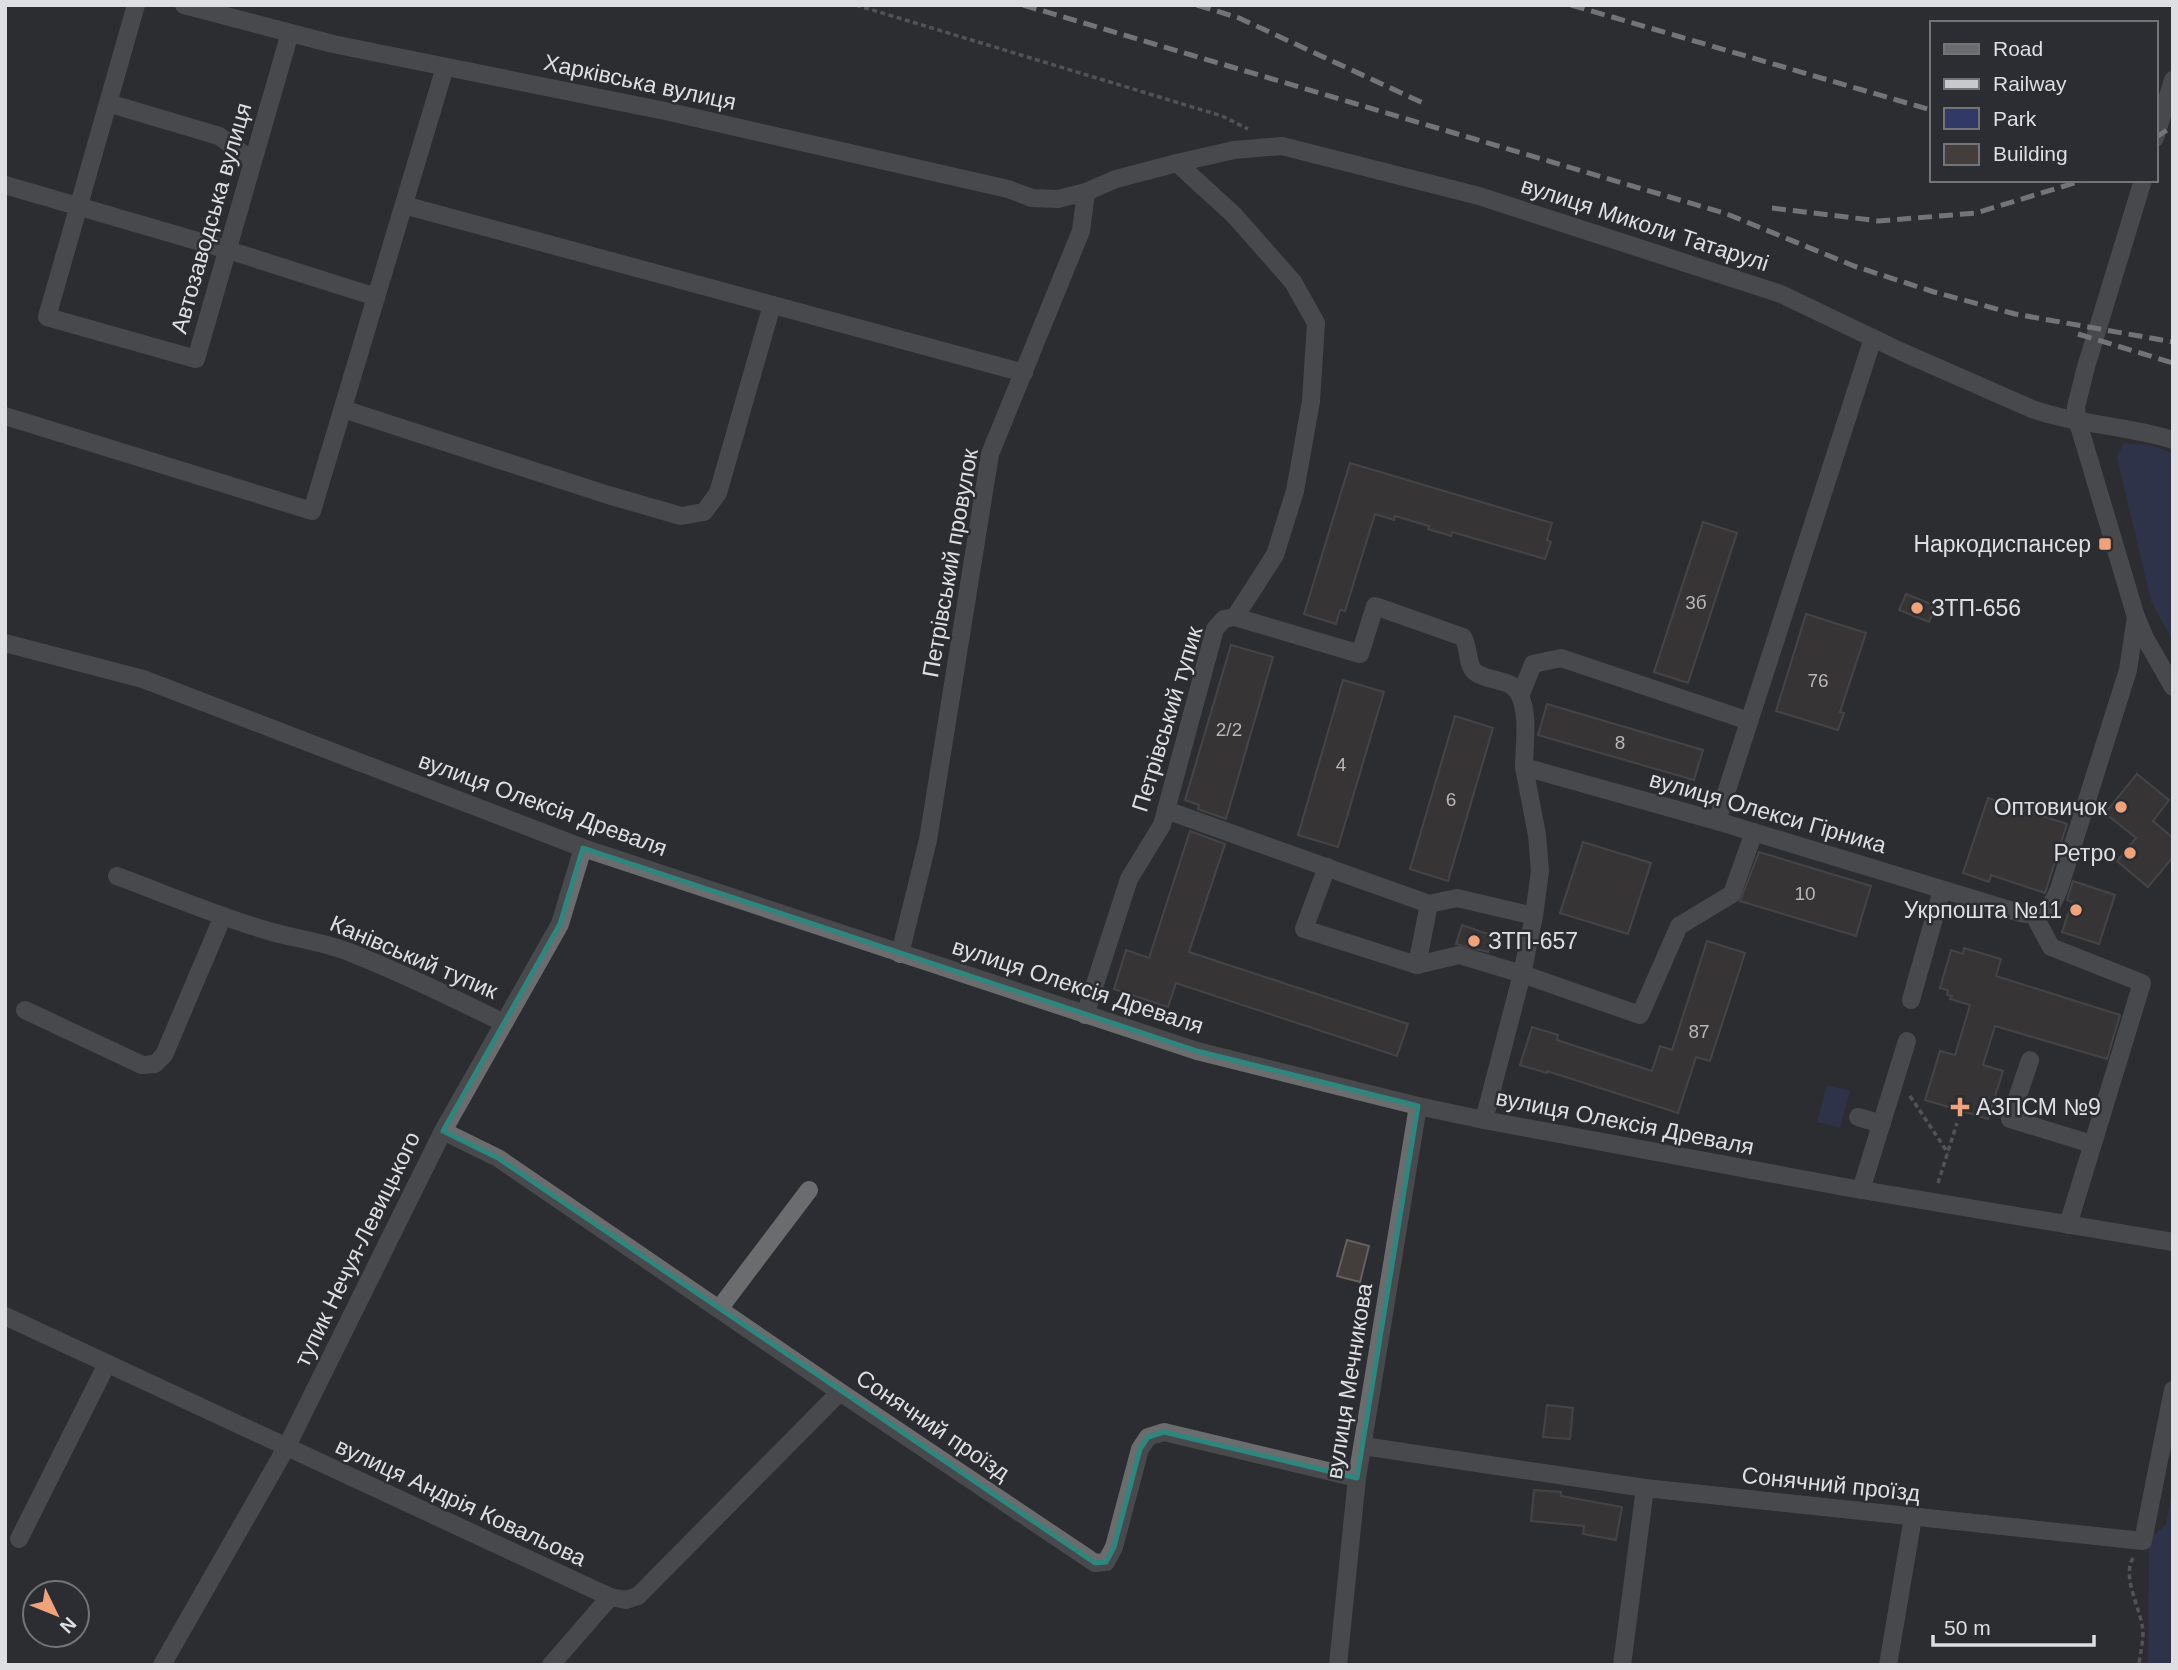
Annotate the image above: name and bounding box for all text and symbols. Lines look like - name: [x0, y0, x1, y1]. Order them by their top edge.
- legend: [1930, 21, 2157, 182]
- text: Road: [1993, 37, 2043, 60]
- street label: Харківська вулиця: [541, 49, 739, 115]
- text: Railway: [1993, 72, 2067, 95]
- street label: Автозаводська вулиця: [166, 100, 256, 336]
- text: Park: [1993, 107, 2037, 130]
- text: Building: [1993, 142, 2068, 165]
- street label: вулиця Миколи Татарулі: [1518, 172, 1772, 276]
- street label: Петрівський провулок: [917, 446, 983, 679]
- place label: Наркодиспансер: [1913, 531, 2091, 557]
- marker: Наркодиспансер: [2097, 536, 2113, 552]
- house number: 3б: [1685, 592, 1707, 613]
- place label: ЗТП-656: [1931, 595, 2021, 621]
- marker: ЗТП-656: [1909, 600, 1925, 616]
- street label: Петрівський тупик: [1126, 622, 1208, 815]
- house number: 76: [1807, 670, 1829, 691]
- house number: 2/2: [1216, 719, 1242, 740]
- house number: 8: [1615, 732, 1625, 753]
- street label: вулиця Олексія Древаля: [415, 747, 671, 861]
- house number: 4: [1336, 754, 1347, 775]
- street label: вулиця Олекси Гірника: [1647, 766, 1890, 858]
- house number: 6: [1446, 789, 1456, 810]
- place label: Оптовичок: [1994, 794, 2108, 820]
- marker: Оптовичок: [2113, 799, 2129, 815]
- place label: Ретро: [2054, 840, 2116, 866]
- marker: Ретро: [2122, 845, 2138, 861]
- house number: 10: [1794, 883, 1816, 904]
- place label: Укрпошта №11: [1904, 897, 2062, 923]
- marker: Укрпошта №11: [2068, 902, 2084, 918]
- street label: Канівський тупик: [326, 910, 502, 1004]
- place label: ЗТП-657: [1488, 928, 1578, 954]
- street label: вулиця Олексія Древаля: [949, 933, 1207, 1039]
- marker: ЗТП-657: [1466, 933, 1482, 949]
- house number: 87: [1688, 1021, 1710, 1042]
- street label: вулиця Олексія Древаля: [1494, 1084, 1756, 1160]
- place label: АЗПСМ №9: [1976, 1094, 2101, 1120]
- marker: АЗПСМ №9: [1950, 1097, 1970, 1117]
- street label: тупик Нечуя-Левицького: [289, 1127, 425, 1371]
- street label: вулиця Мечникова: [1321, 1281, 1377, 1481]
- street label: Сонячний проїзд: [851, 1364, 1015, 1486]
- street label: вулиця Андрія Ковальова: [332, 1433, 590, 1572]
- street label: Сонячний проїзд: [1741, 1462, 1922, 1506]
- north arrow: [21, 1579, 91, 1649]
- scale bar: [1933, 1604, 2094, 1648]
- text: N: [56, 1613, 80, 1637]
- text: 50 m: [1944, 1616, 1991, 1639]

